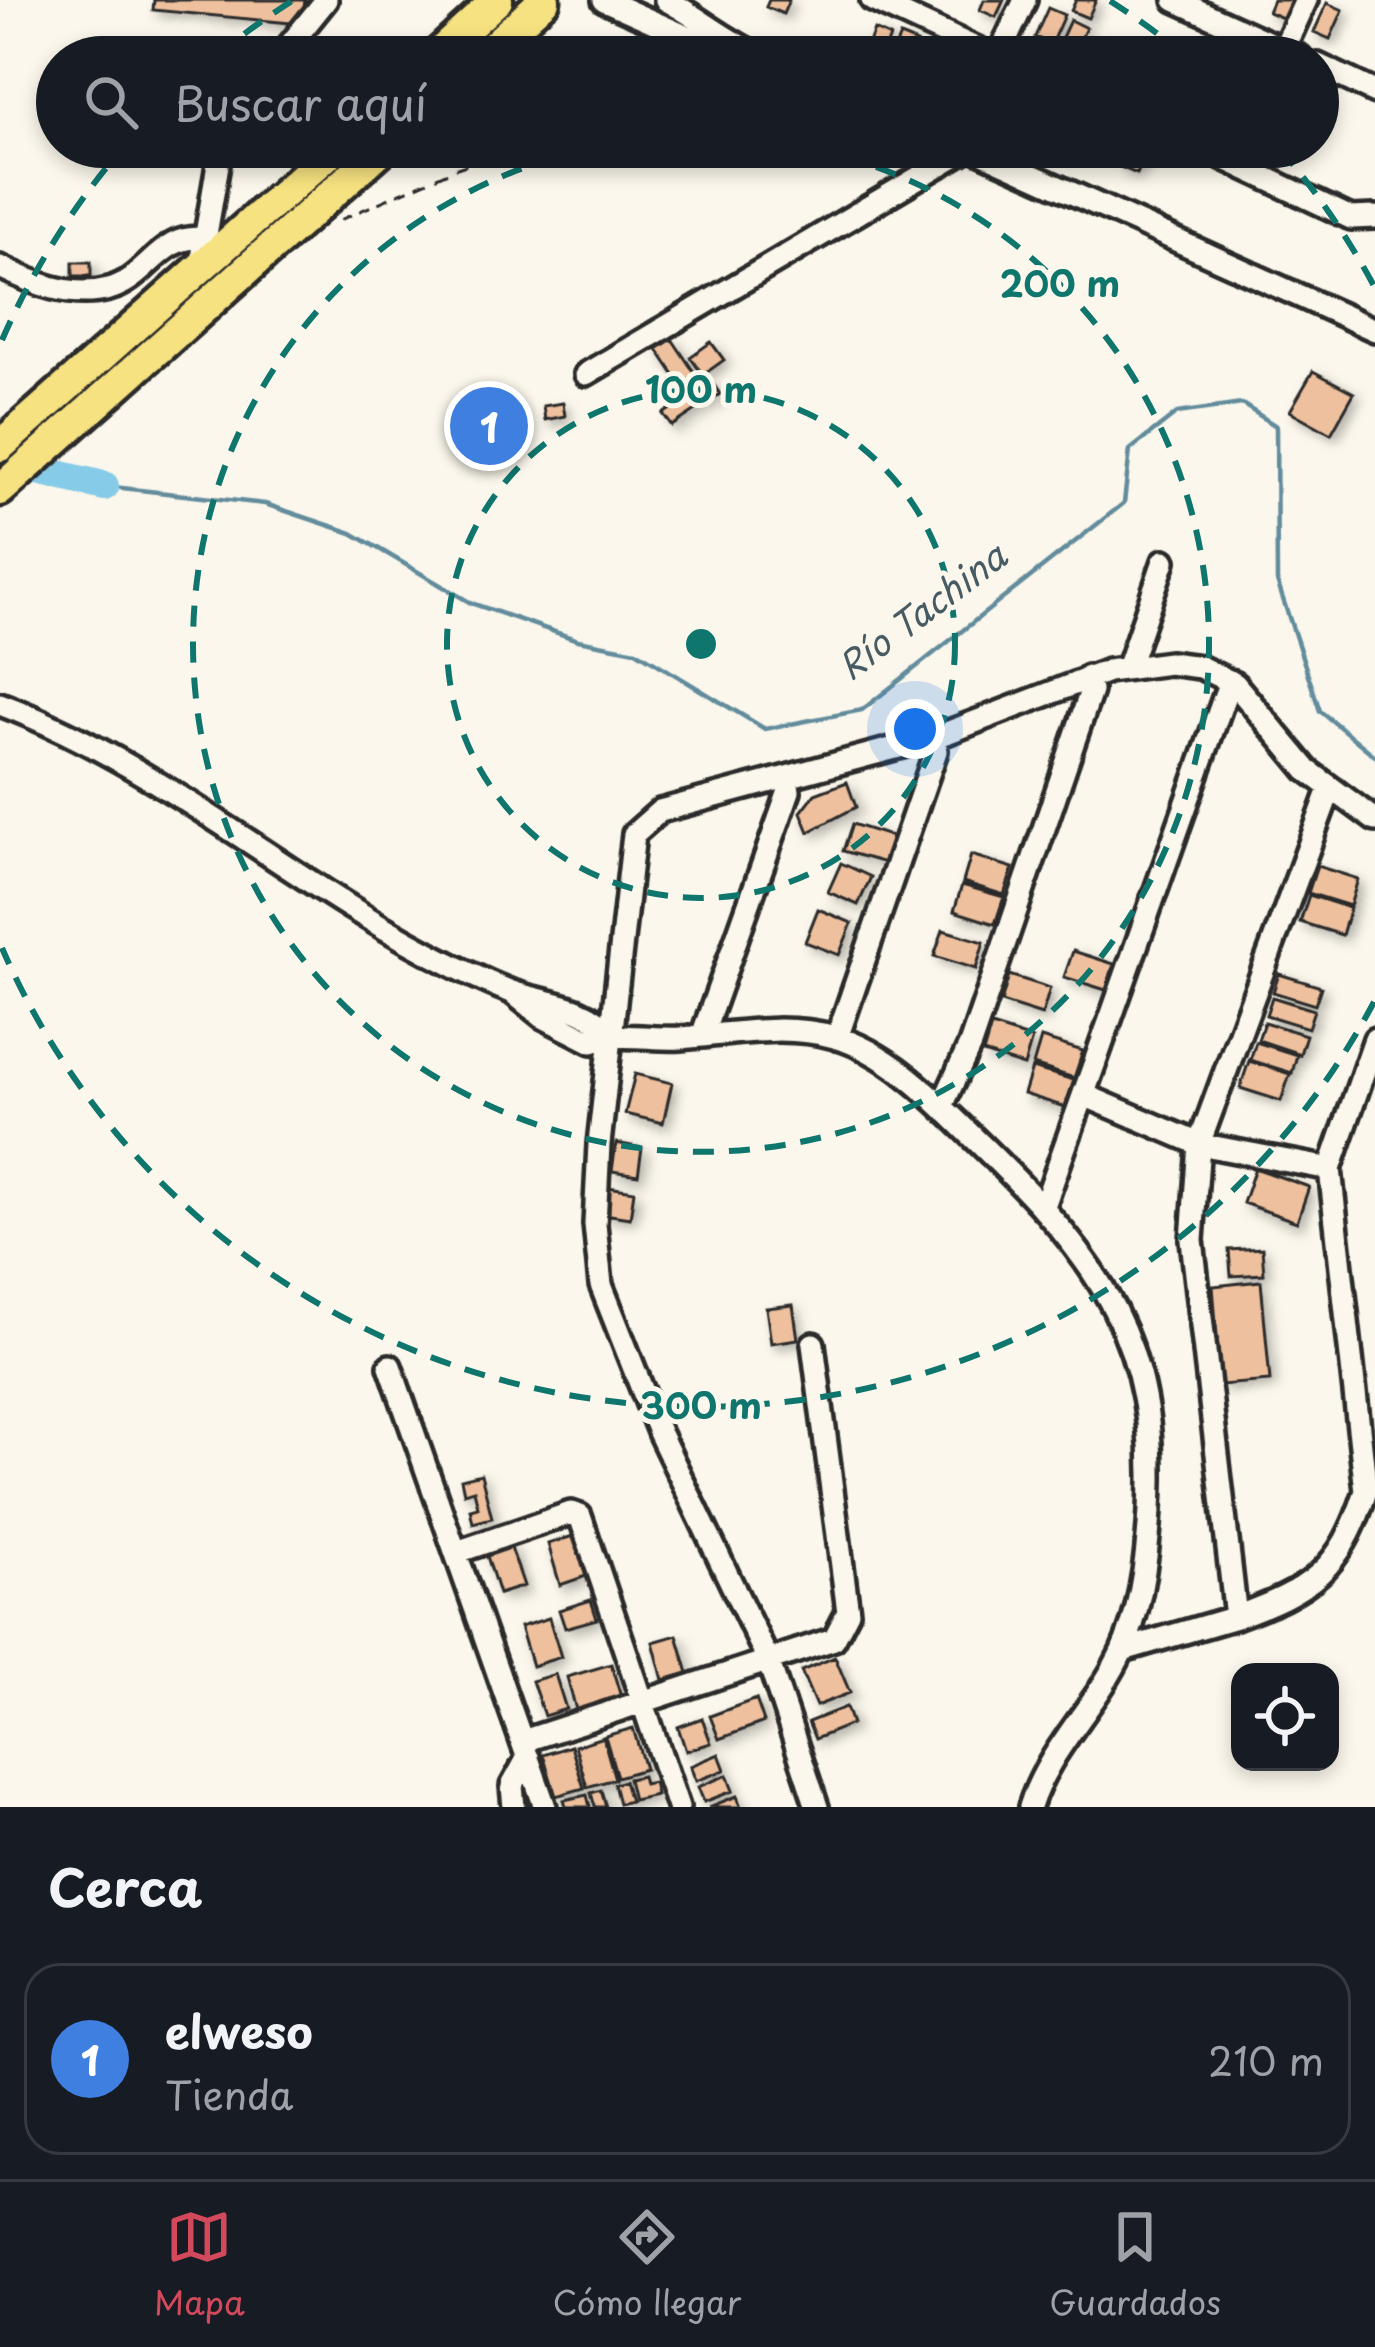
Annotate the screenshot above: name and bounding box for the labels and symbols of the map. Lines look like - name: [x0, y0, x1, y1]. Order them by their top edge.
- text: 200 m: [1000, 255, 1120, 309]
- text: 100 m: [645, 361, 757, 415]
- pin: 1: [450, 381, 528, 471]
- water label: Río Tachina: [825, 528, 1018, 692]
- centre of rings: [680, 623, 722, 665]
- your location: [885, 699, 945, 759]
- text: 300 m: [640, 1377, 762, 1431]

